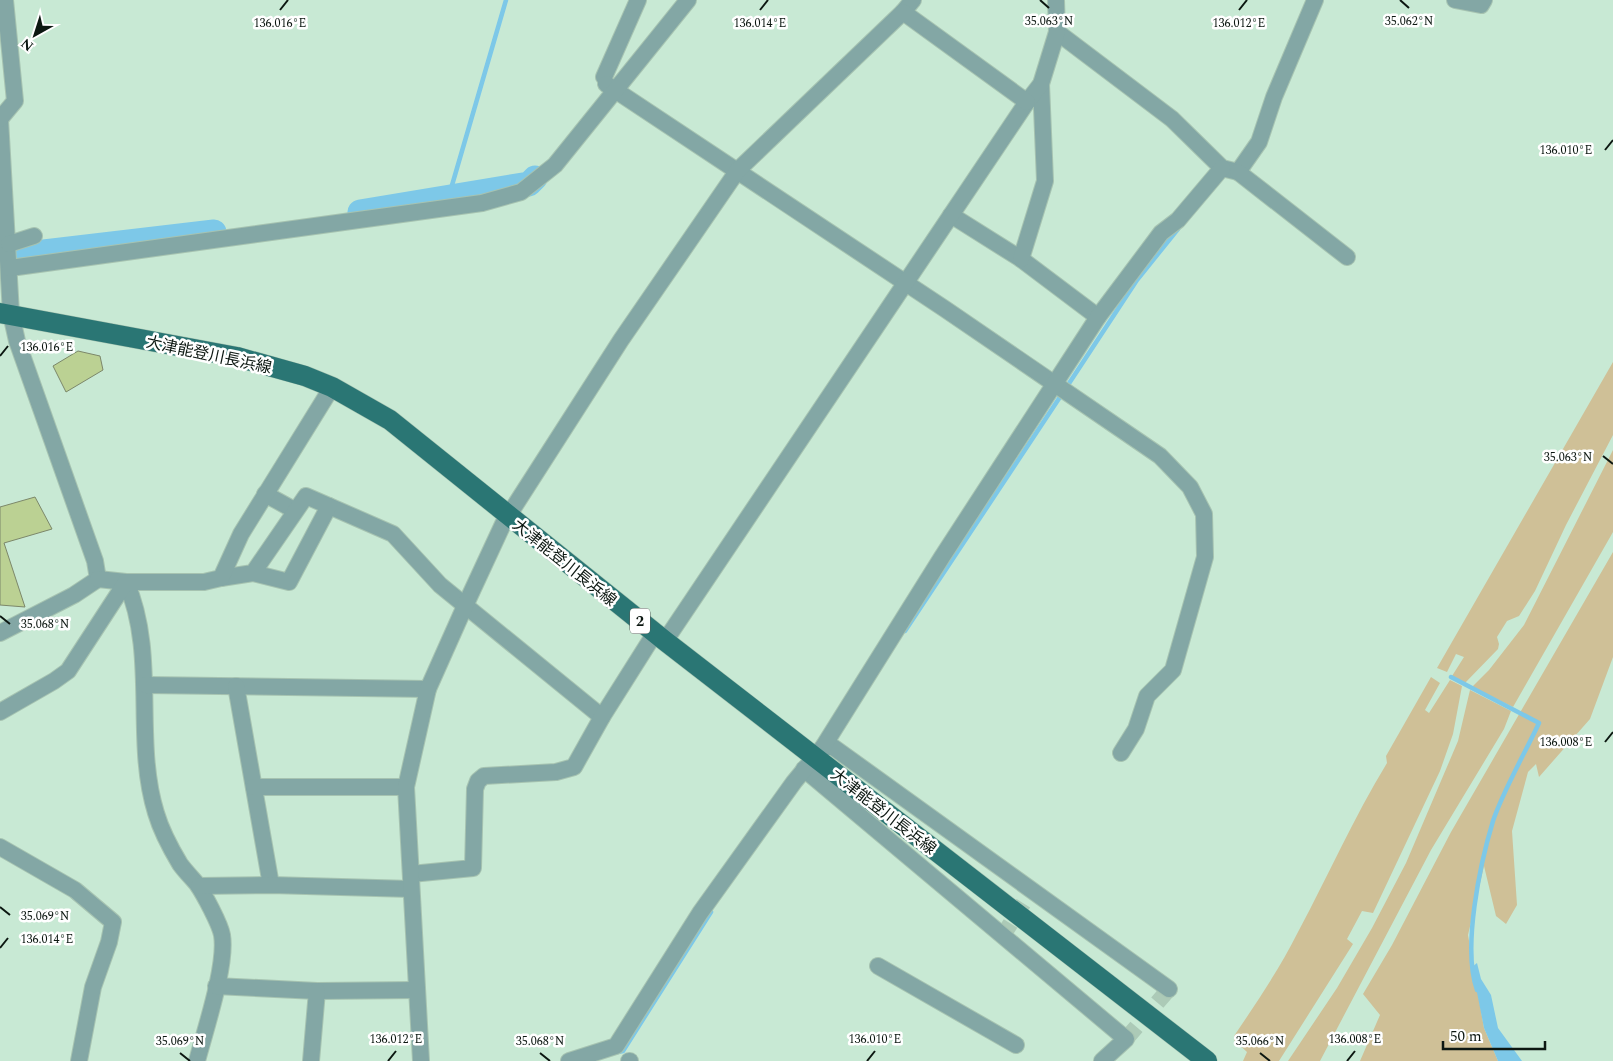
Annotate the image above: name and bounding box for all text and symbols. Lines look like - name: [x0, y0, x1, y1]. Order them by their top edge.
- north arrow: [10, 10, 60, 60]
- text: 35.063°N: [1025, 12, 1073, 31]
- text: 35.062°N: [1385, 12, 1433, 31]
- text: 136.016°E: [254, 14, 306, 33]
- text: 136.014°E: [734, 14, 786, 33]
- text: 136.012°E: [1213, 14, 1265, 33]
- text: N: [16, 33, 38, 56]
- text: 136.010°E: [1540, 141, 1592, 160]
- street label: 大津能登川長浜線: [144, 330, 274, 380]
- text: 136.016°E: [21, 338, 73, 357]
- text: 35.063°N: [1544, 448, 1592, 467]
- street label: 大津能登川長浜線: [507, 513, 622, 612]
- road number: 2: [630, 608, 650, 634]
- text: 35.068°N: [21, 615, 69, 634]
- text: 136.008°E: [1540, 733, 1592, 752]
- street label: 大津能登川長浜線: [826, 763, 941, 861]
- text: 35.069°N: [21, 907, 69, 926]
- text: 136.014°E: [21, 930, 73, 949]
- scale bar: [1443, 1018, 1546, 1050]
- text: 50 m: [1450, 1025, 1482, 1048]
- text: 136.012°E: [370, 1030, 422, 1049]
- text: 136.010°E: [849, 1030, 901, 1049]
- text: 136.008°E: [1329, 1030, 1381, 1049]
- text: 35.069°N: [156, 1032, 204, 1051]
- text: 35.068°N: [516, 1032, 564, 1051]
- text: 35.066°N: [1236, 1032, 1284, 1051]

